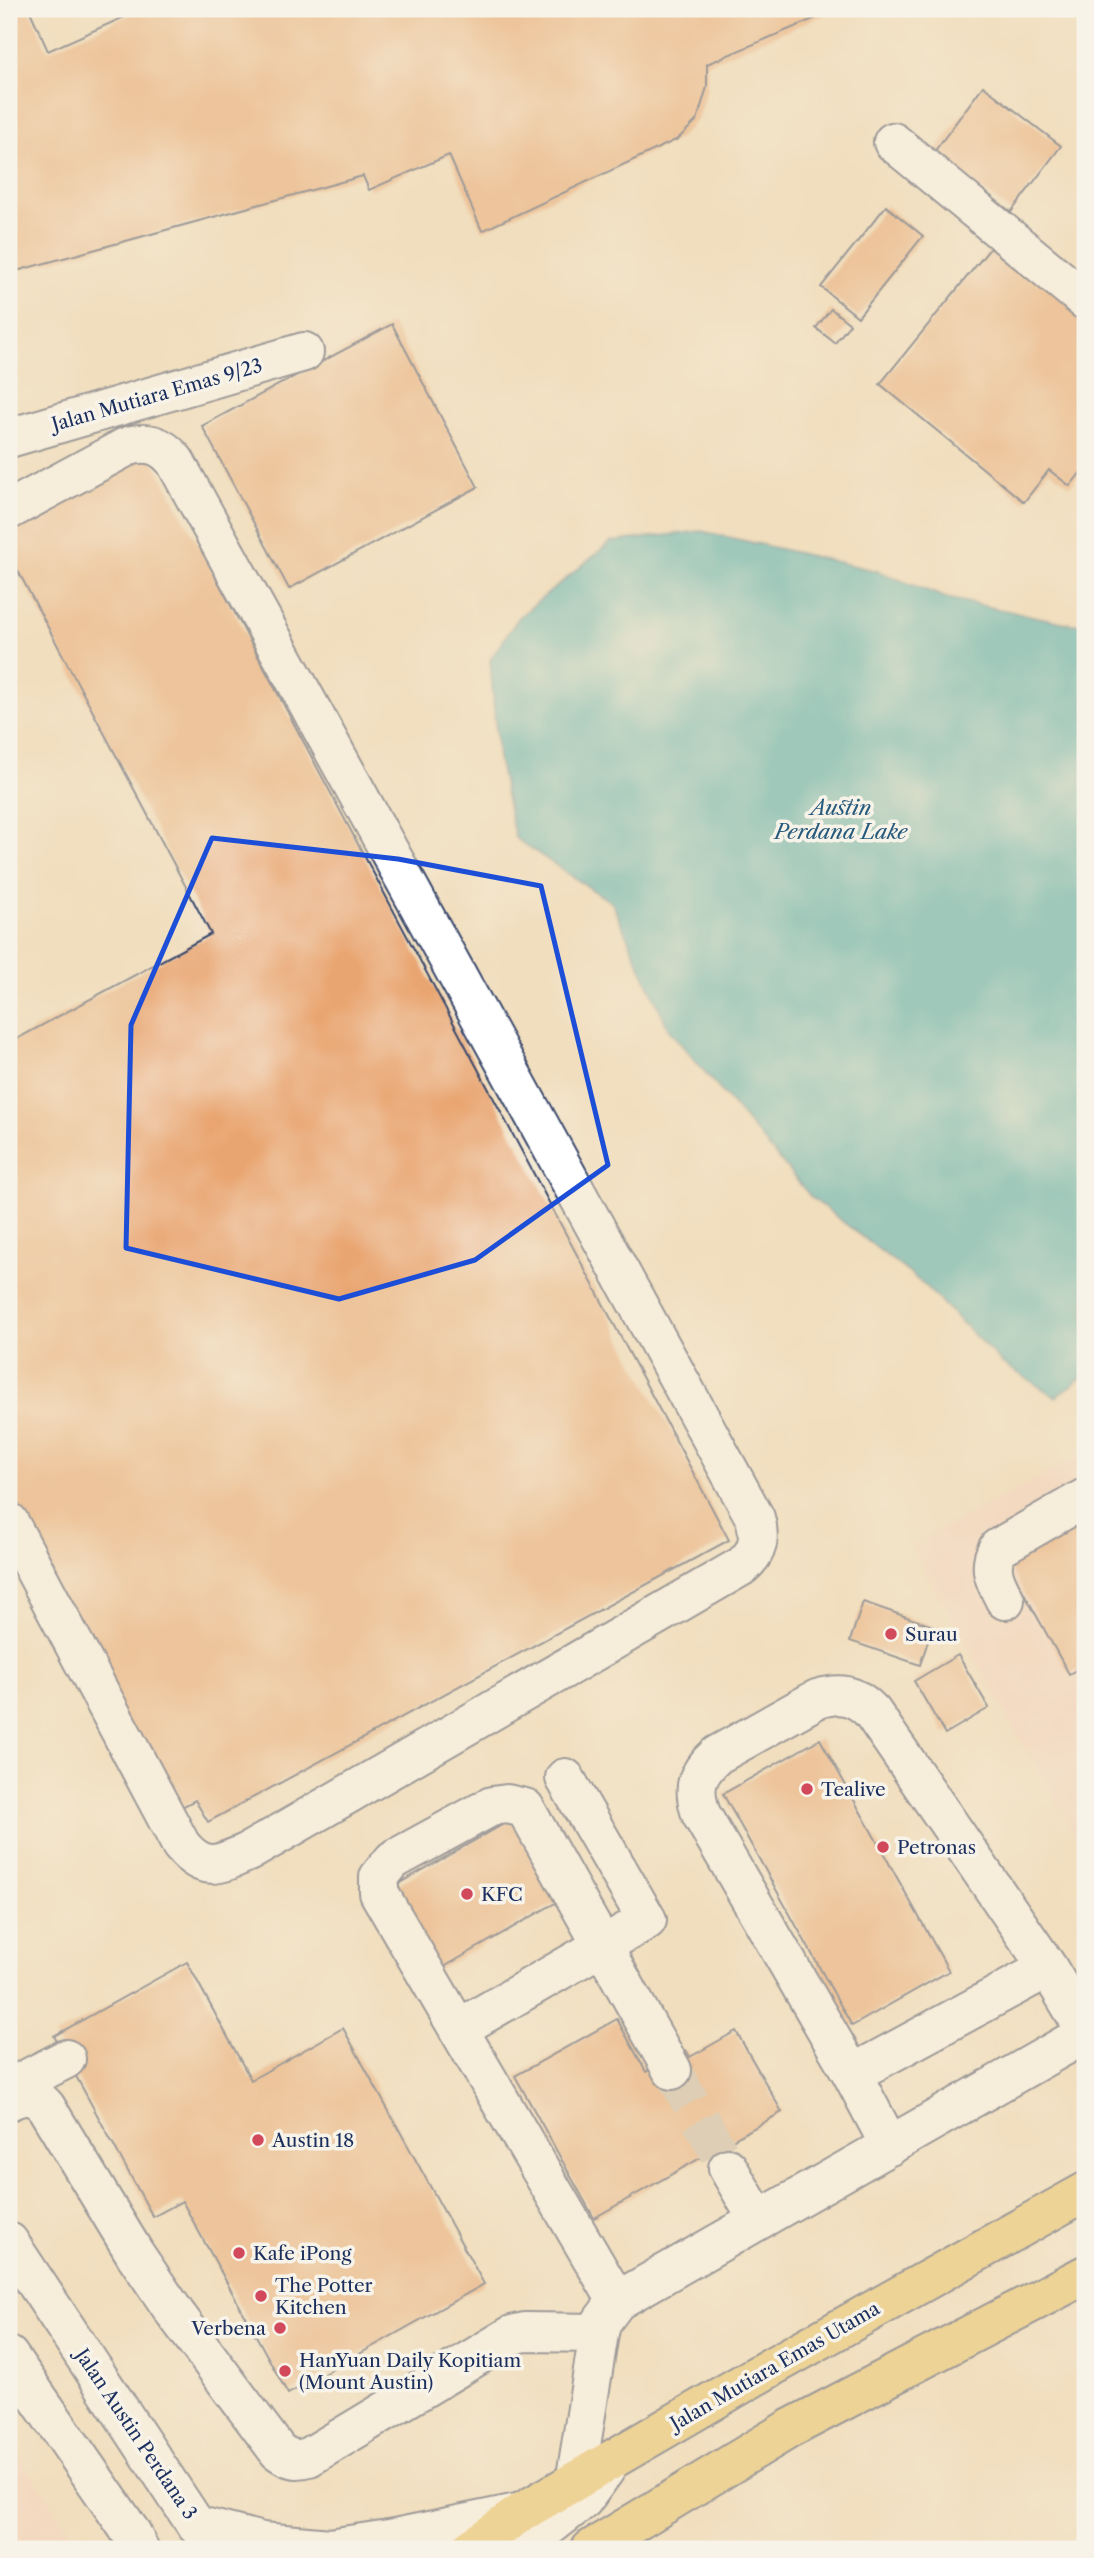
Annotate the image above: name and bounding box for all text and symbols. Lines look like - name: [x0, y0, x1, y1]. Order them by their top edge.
- street label: Jalan Mutiara Emas 9/23: [46, 354, 265, 437]
- water label: Austin Perdana Lake: [773, 795, 908, 844]
- place label: Surau: [905, 1623, 958, 1646]
- marker: Surau: [883, 1626, 899, 1642]
- place label: Tealive: [821, 1778, 886, 1801]
- marker: Tealive: [799, 1781, 815, 1797]
- place label: Petronas: [897, 1836, 976, 1859]
- marker: Petronas: [875, 1839, 891, 1855]
- place label: KFC: [481, 1883, 523, 1906]
- marker: KFC: [459, 1886, 475, 1902]
- place label: Austin 18: [271, 2129, 354, 2152]
- marker: Austin 18: [250, 2132, 266, 2148]
- place label: Kafe iPong: [253, 2242, 352, 2265]
- marker: Kafe iPong: [231, 2245, 247, 2261]
- place label: The Potter Kitchen: [275, 2274, 373, 2319]
- marker: The Potter Kitchen: [253, 2288, 269, 2304]
- street label: Jalan Mutiara Emas Utama: [664, 2297, 884, 2437]
- place label: Verbena: [190, 2317, 266, 2340]
- marker: Verbena: [272, 2320, 288, 2336]
- street label: Jalan Austin Perdana 3: [69, 2342, 202, 2524]
- place label: HanYuan Daily Kopitiam (Mount Austin): [299, 2349, 521, 2394]
- marker: HanYuan Daily Kopitiam (Mount Austin): [277, 2363, 293, 2379]

